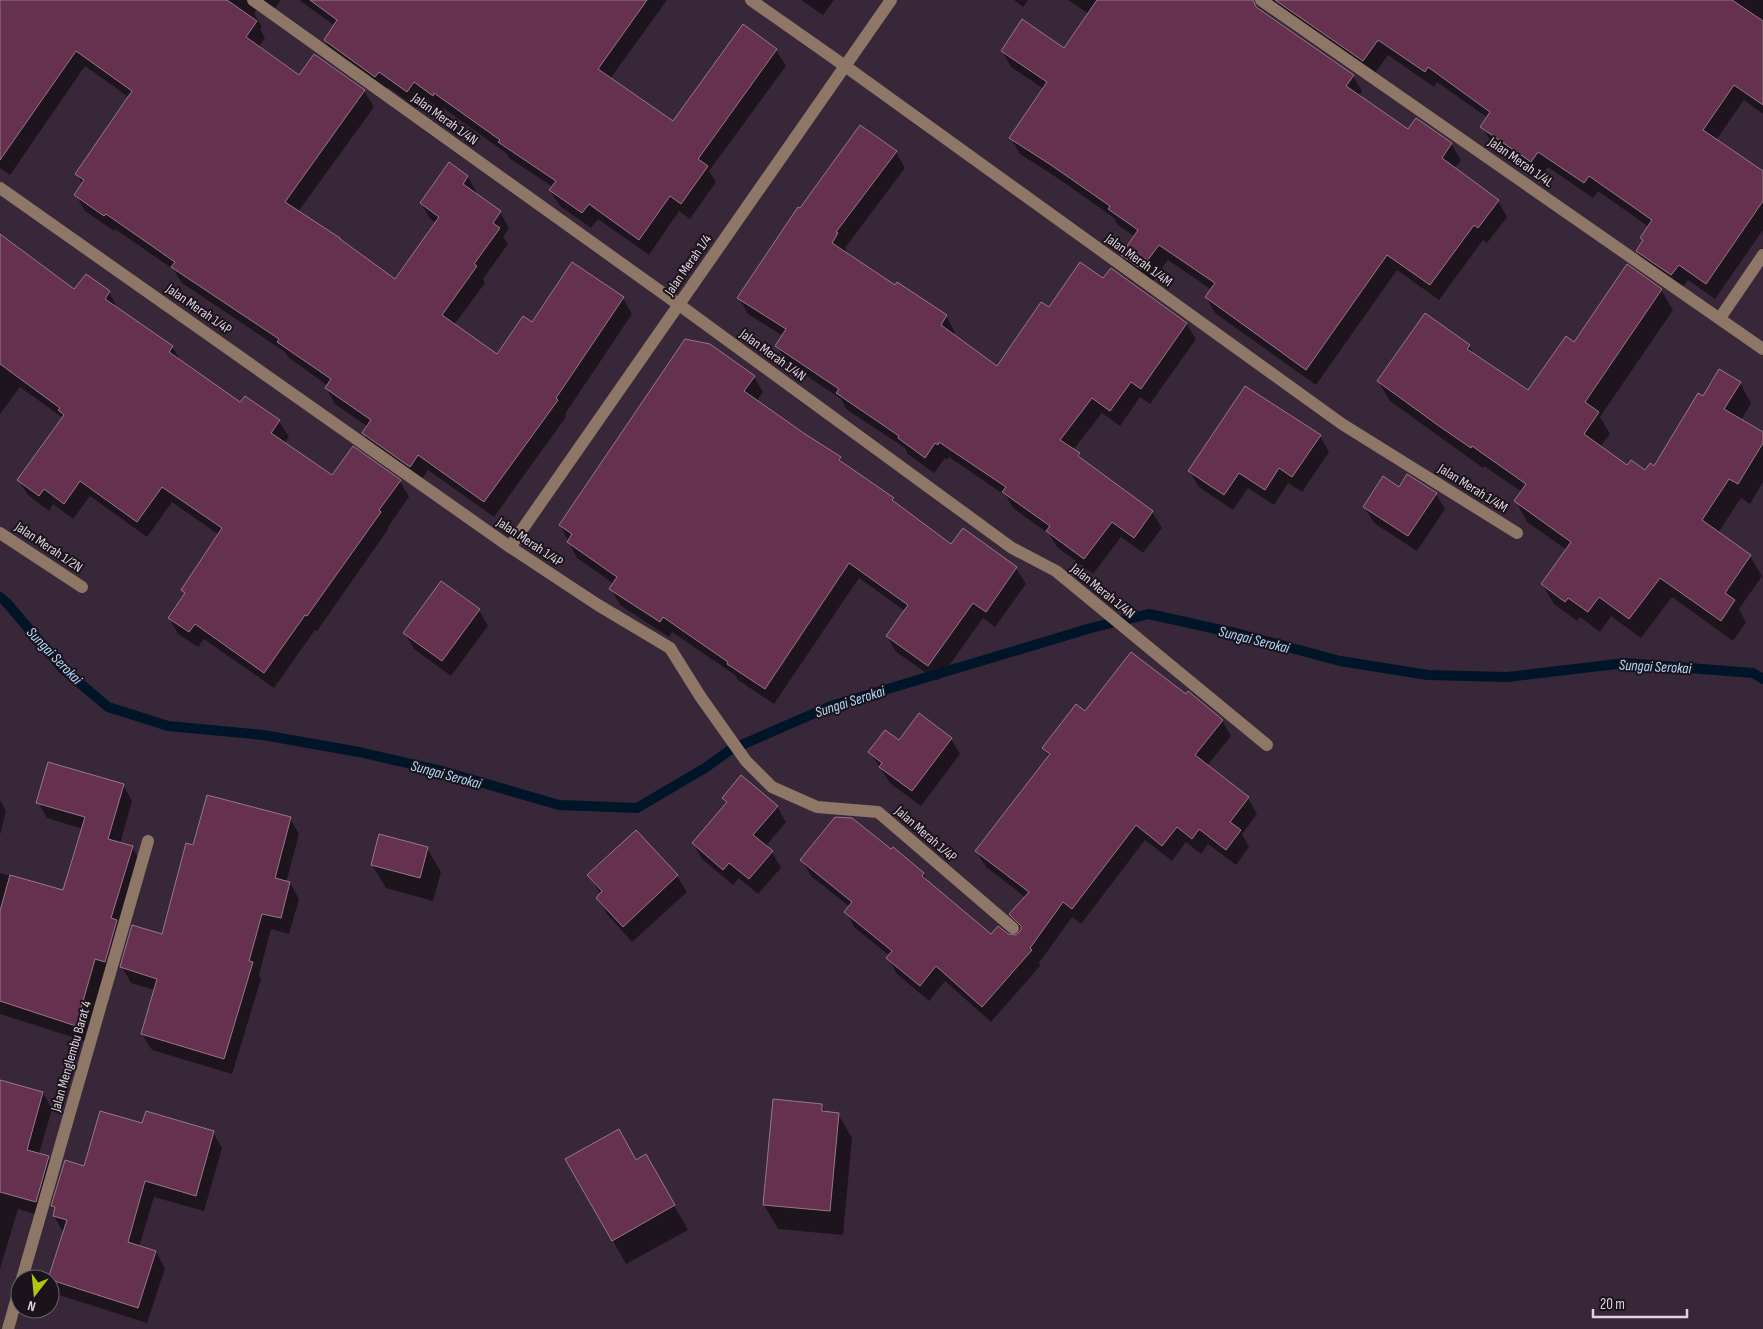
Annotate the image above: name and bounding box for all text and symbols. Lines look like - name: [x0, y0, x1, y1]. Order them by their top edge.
- street label: Jalan Merah 1/4N: [408, 89, 481, 149]
- street label: Jalan Merah 1/4L: [1484, 133, 1557, 191]
- street label: Jalan Merah 1/4M: [1101, 229, 1176, 290]
- street label: Jalan Merah 1/4: [660, 231, 715, 300]
- street label: Jalan Merah 1/4P: [162, 280, 235, 338]
- street label: Jalan Merah 1/4N: [736, 325, 809, 385]
- street label: Jalan Merah 1/4M: [1434, 459, 1511, 516]
- street label: Jalan Merah 1/4P: [493, 513, 566, 570]
- street label: Jalan Merah 1/2N: [11, 518, 86, 576]
- street label: Jalan Merah 1/4N: [1067, 559, 1138, 622]
- water label: Sungai Serokai: [1217, 622, 1293, 658]
- water label: Sungai Serokai: [22, 623, 87, 690]
- water label: Sungai Serokai: [1618, 656, 1693, 678]
- water label: Sungai Serokai: [813, 681, 889, 722]
- water label: Sungai Serokai: [409, 756, 485, 794]
- street label: Jalan Merah 1/4P: [891, 802, 960, 865]
- street label: Jalan Menglembu Barat 4: [47, 999, 95, 1114]
- north arrow: [10, 1269, 60, 1319]
- scale bar: [1593, 1286, 1687, 1318]
- text: 20 m: [1600, 1295, 1625, 1314]
- text: N: [26, 1297, 37, 1315]

